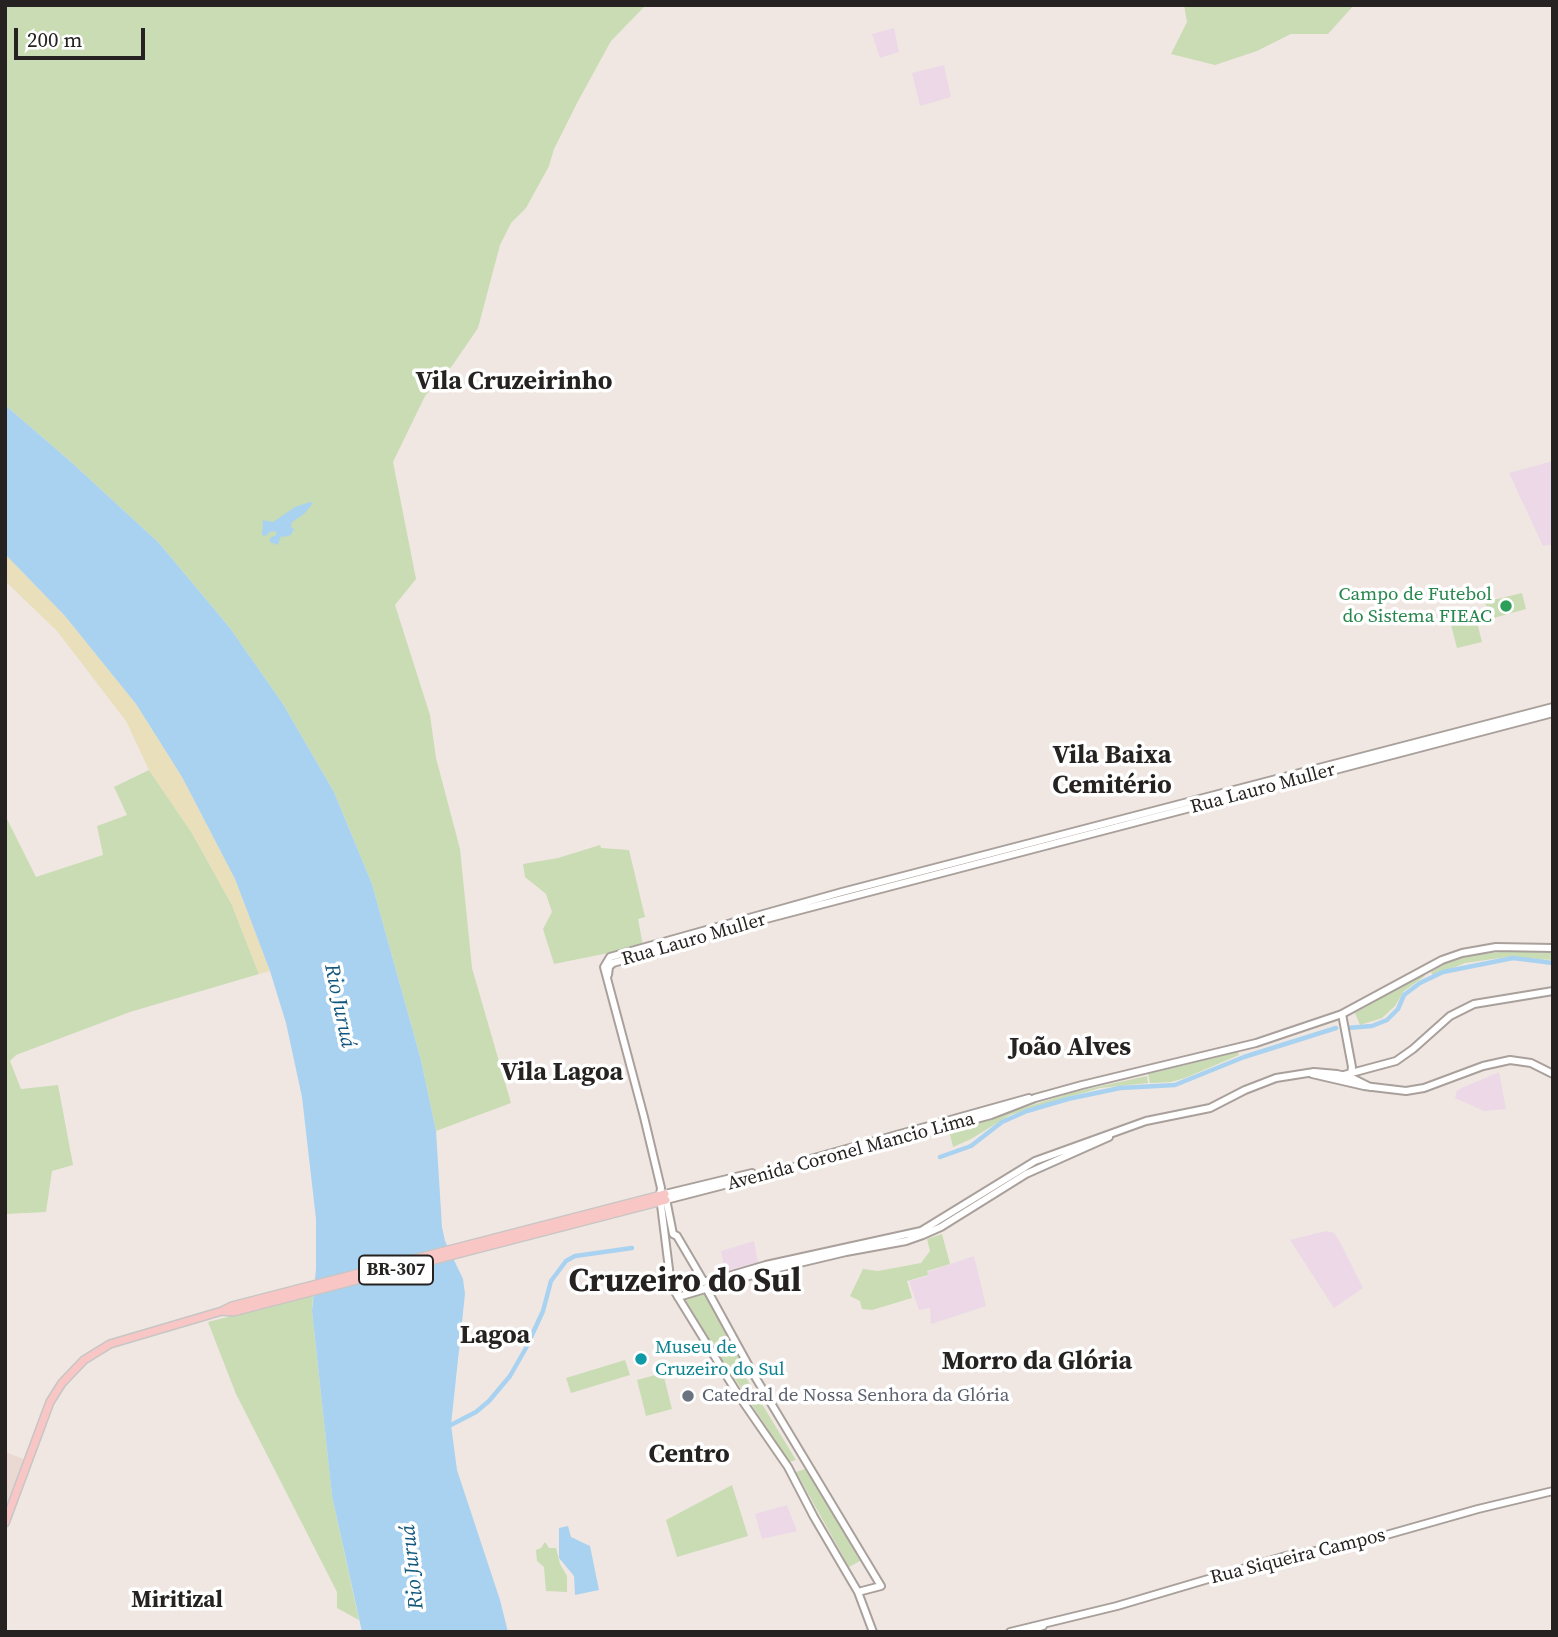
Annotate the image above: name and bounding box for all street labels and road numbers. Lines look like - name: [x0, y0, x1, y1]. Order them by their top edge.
- street label: Rua Lauro Muller: [1188, 759, 1338, 819]
- street label: Rua Lauro Muller: [619, 909, 769, 971]
- street label: Avenida Coronel Mancio Lima: [725, 1108, 977, 1196]
- road number: BR-307: [359, 1255, 433, 1284]
- street label: Rua Siqueira Campos: [1208, 1524, 1388, 1590]

